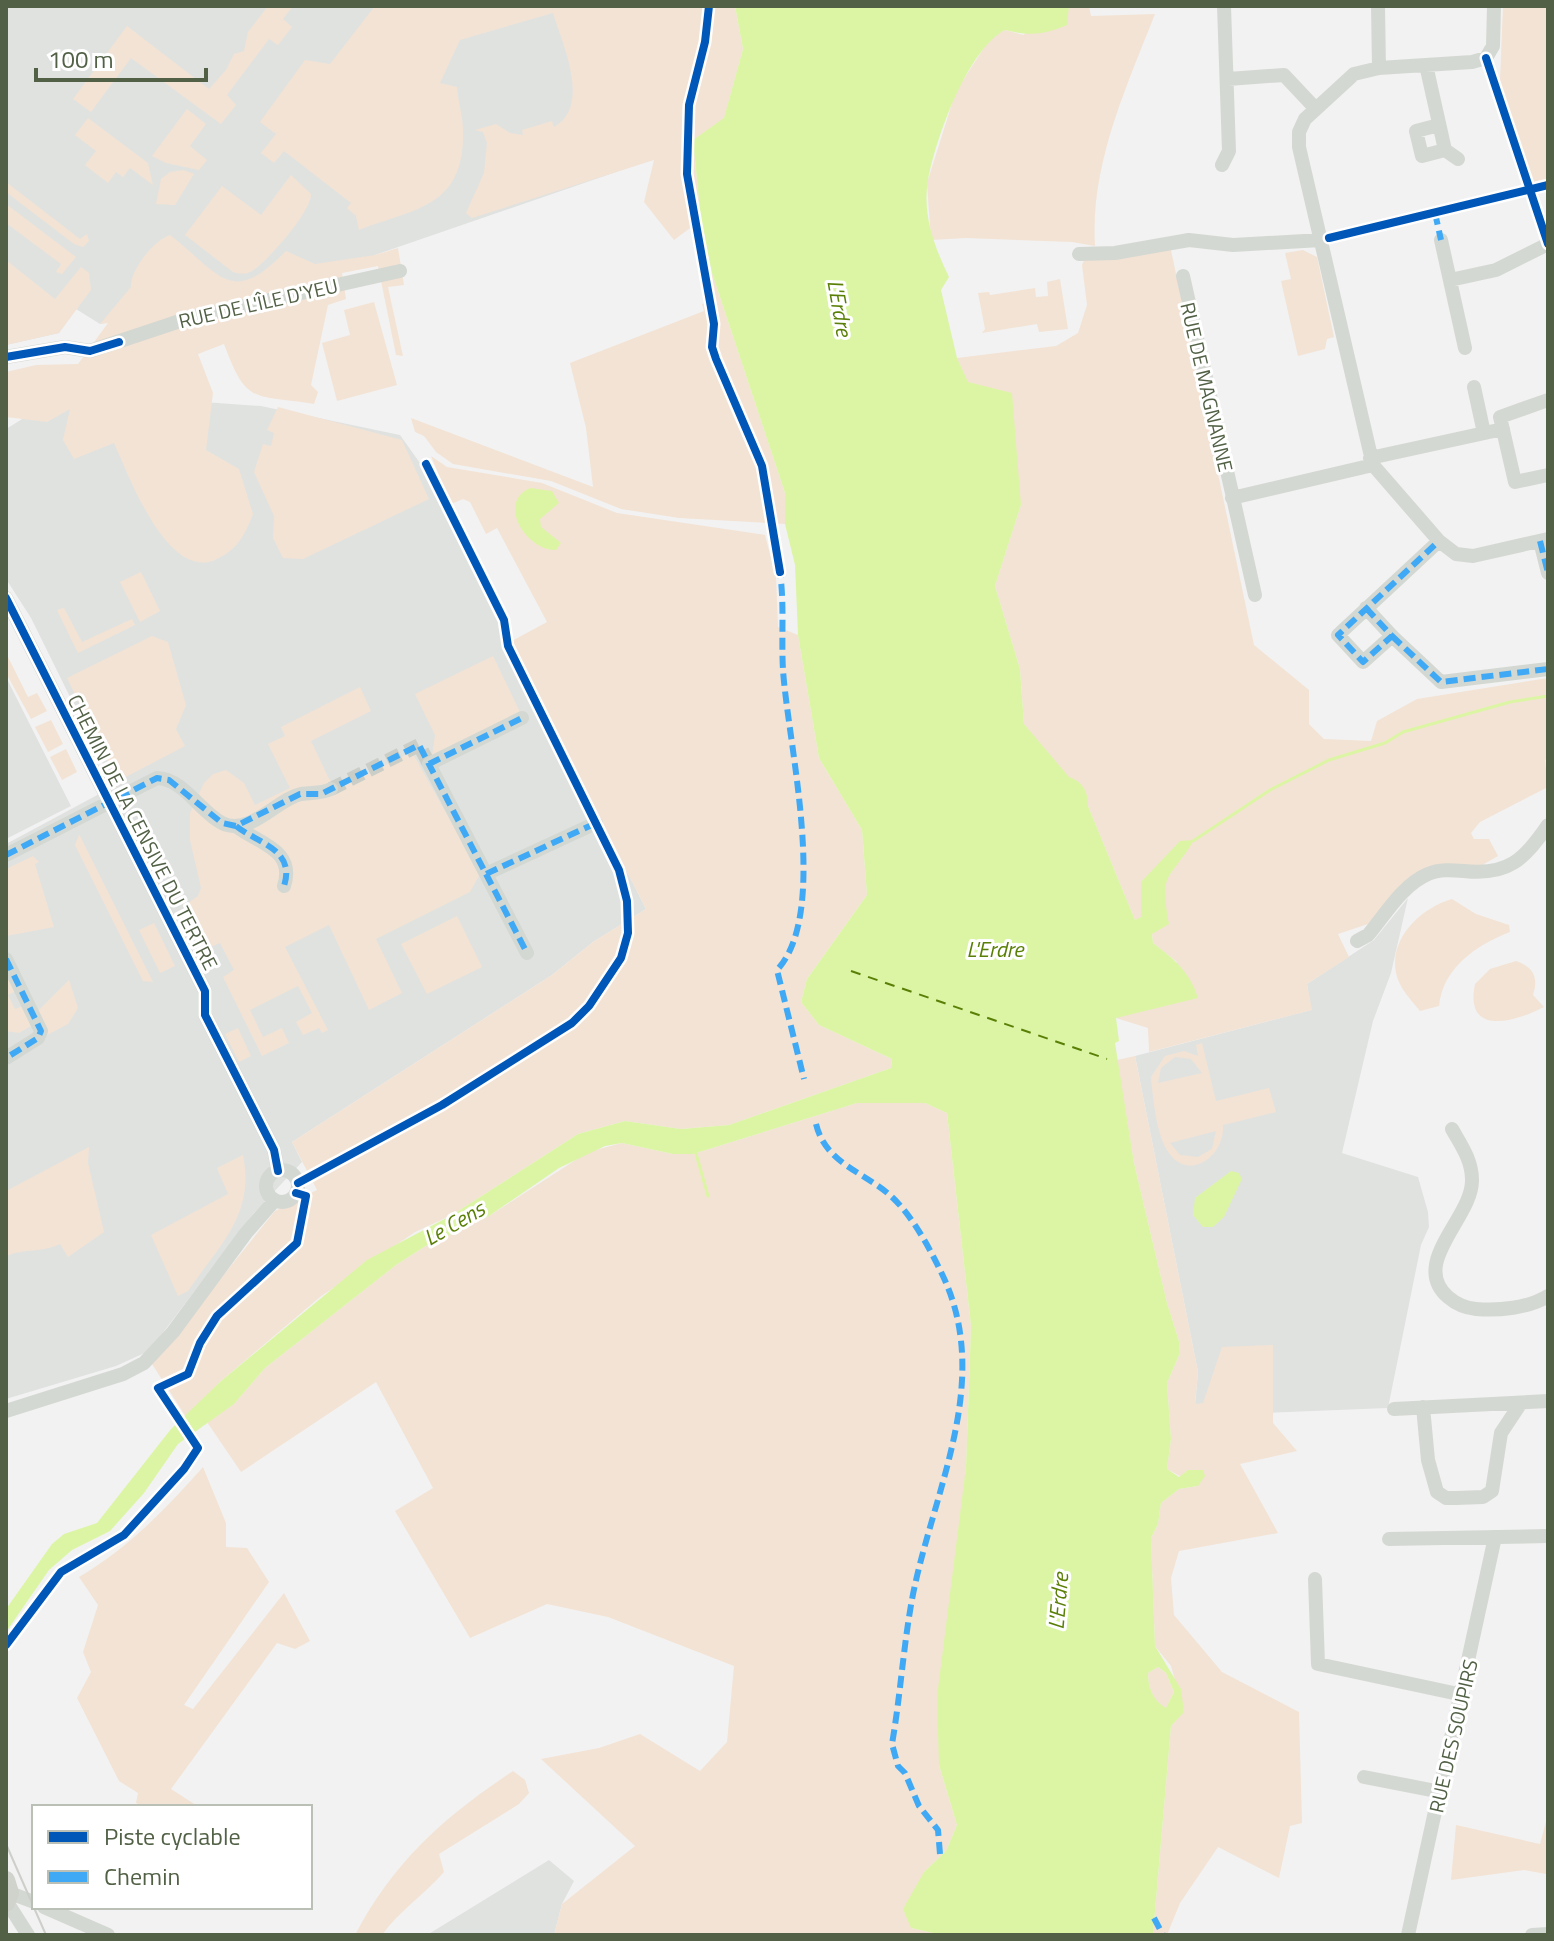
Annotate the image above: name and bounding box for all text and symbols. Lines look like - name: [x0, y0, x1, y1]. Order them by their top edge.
- scale bar: [36, 32, 206, 82]
- text: 100 m: [48, 41, 114, 77]
- street label: RUE DE L'ÎLE D'YEU: [175, 270, 341, 336]
- water label: L'Erdre: [818, 277, 862, 341]
- street label: RUE DE MAGNANNE: [1172, 299, 1242, 475]
- street label: CHEMIN DE LA CENSIVE DU TERTRE: [60, 689, 226, 975]
- water label: L'Erdre: [967, 932, 1025, 966]
- water label: Le Cens: [417, 1191, 492, 1254]
- water label: L'Erdre: [1039, 1569, 1078, 1631]
- street label: RUE DES SOUPIRS: [1420, 1656, 1486, 1816]
- legend: [32, 1805, 312, 1909]
- text: Piste cyclable: [104, 1818, 241, 1854]
- text: Chemin: [104, 1858, 180, 1894]

